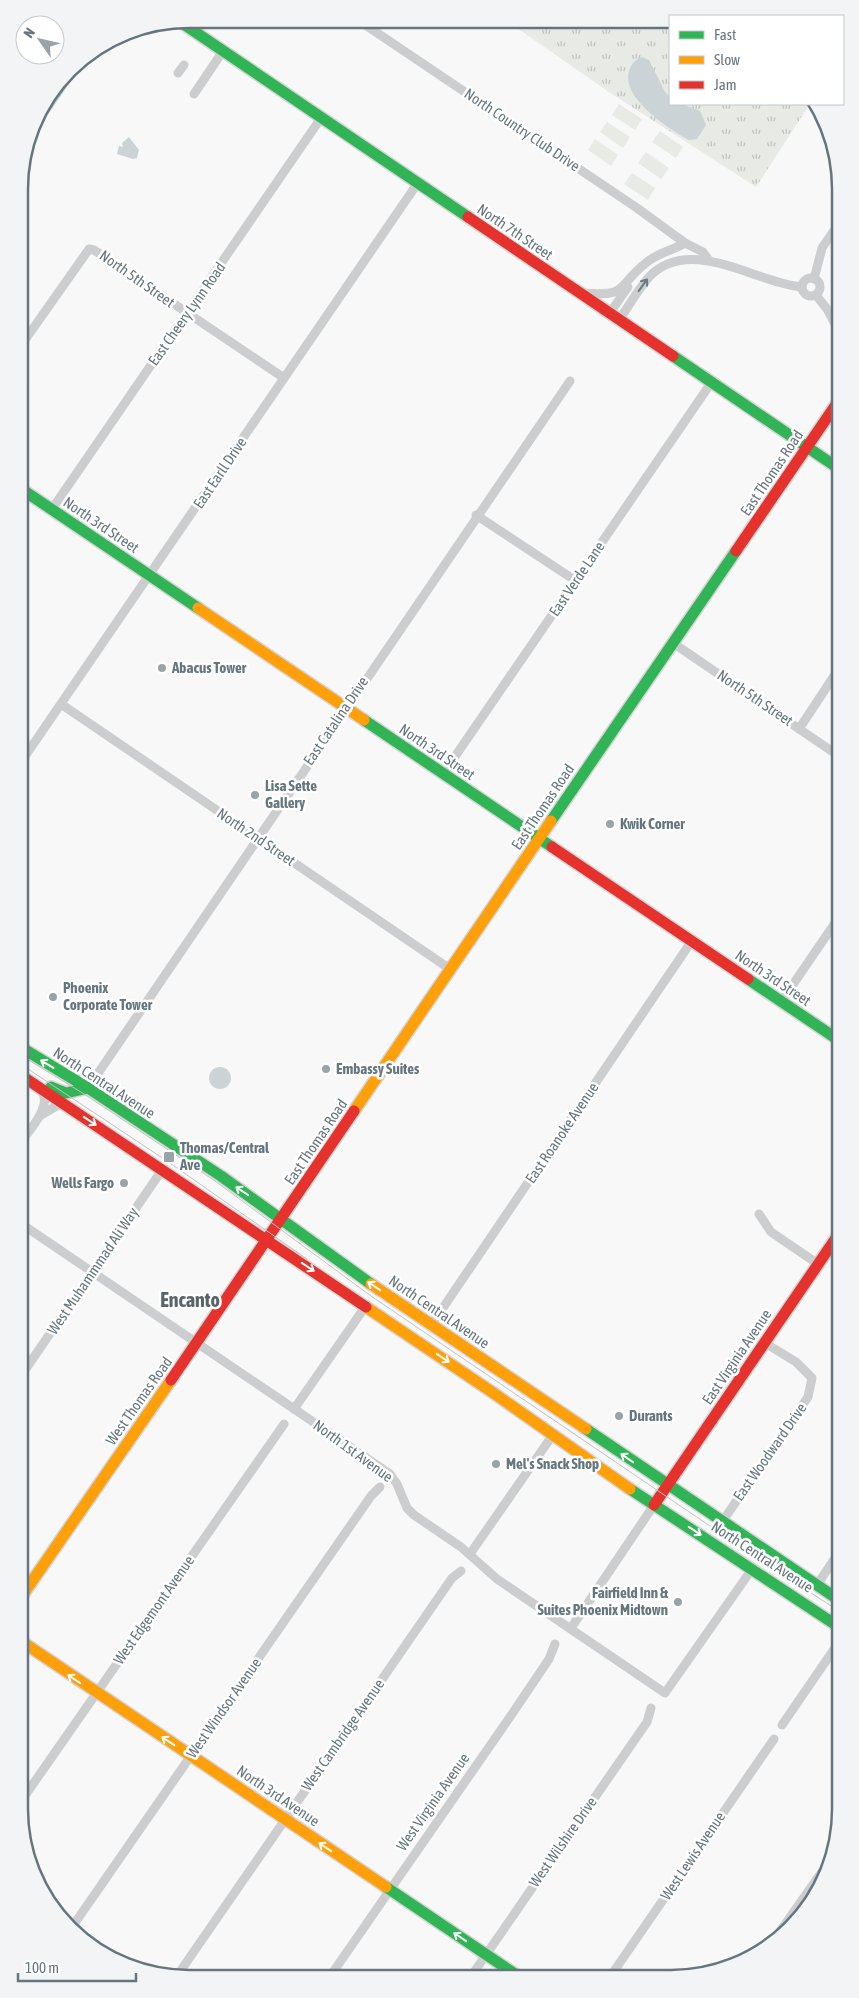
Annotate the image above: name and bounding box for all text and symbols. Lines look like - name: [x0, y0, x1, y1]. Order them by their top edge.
- north arrow: [15, 15, 65, 65]
- legend: [669, 15, 844, 105]
- text: N: [20, 25, 38, 41]
- text: Fast: [714, 26, 736, 43]
- text: Slow: [714, 51, 740, 68]
- text: Jam: [714, 76, 737, 93]
- street label: North Country Club Drive: [461, 85, 583, 175]
- street label: North 7th Street: [474, 200, 556, 263]
- street label: North 5th Street: [97, 247, 178, 311]
- street label: East Cheery Lynn Road: [145, 259, 229, 369]
- one-way arrow: [638, 279, 649, 292]
- street label: East Thomas Road: [737, 427, 806, 519]
- street label: East Earll Drive: [190, 434, 250, 511]
- street label: North 3rd Street: [60, 493, 142, 556]
- street label: East Verde Lane: [545, 538, 608, 619]
- place label: Abacus Tower: [171, 659, 247, 676]
- marker: Abacus Tower: [156, 662, 168, 674]
- street label: North 5th Street: [714, 666, 796, 729]
- street label: East Catalina Drive: [300, 673, 372, 768]
- street label: North 3rd Street: [396, 720, 478, 783]
- street label: East Thomas Road: [508, 761, 577, 853]
- place label: Lisa Sette Gallery: [265, 777, 317, 811]
- marker: Lisa Sette Gallery: [249, 789, 261, 801]
- street label: North 2nd Street: [214, 804, 298, 869]
- place label: Kwik Corner: [620, 815, 685, 832]
- marker: Kwik Corner: [604, 818, 616, 830]
- street label: North 3rd Street: [732, 946, 814, 1009]
- place label: Phoenix Corporate Tower: [63, 979, 153, 1013]
- marker: Phoenix Corporate Tower: [47, 991, 59, 1003]
- street label: North Central Avenue: [50, 1043, 158, 1122]
- one-way arrow: [41, 1059, 55, 1069]
- place label: Embassy Suites: [336, 1060, 420, 1077]
- marker: Embassy Suites: [320, 1063, 332, 1075]
- street label: East Roanoke Avenue: [522, 1079, 602, 1186]
- street label: East Thomas Road: [281, 1096, 350, 1188]
- one-way arrow: [83, 1116, 97, 1126]
- place label: Thomas/Central Ave: [179, 1139, 270, 1173]
- marker: Thomas/Central Ave: [162, 1150, 176, 1164]
- place label: Wells Fargo: [51, 1174, 114, 1191]
- marker: Wells Fargo: [118, 1177, 130, 1189]
- one-way arrow: [235, 1186, 249, 1196]
- street label: West Muhammmad Ali Way: [44, 1204, 141, 1337]
- one-way arrow: [301, 1262, 315, 1272]
- street label: North Central Avenue: [386, 1272, 493, 1352]
- one-way arrow: [367, 1281, 381, 1291]
- district label: Encanto: [160, 1288, 220, 1311]
- street label: East Virginia Avenue: [699, 1306, 775, 1407]
- one-way arrow: [435, 1353, 449, 1363]
- street label: West Thomas Road: [102, 1354, 175, 1448]
- street label: East Woodward Drive: [730, 1400, 810, 1504]
- place label: Durants: [629, 1407, 673, 1424]
- marker: Durants: [613, 1410, 625, 1422]
- street label: North 1st Avenue: [310, 1416, 396, 1485]
- one-way arrow: [620, 1453, 634, 1463]
- place label: Mel's Snack Shop: [506, 1455, 599, 1472]
- marker: Mel's Snack Shop: [490, 1458, 502, 1470]
- street label: North Central Avenue: [708, 1517, 816, 1596]
- one-way arrow: [688, 1526, 702, 1536]
- street label: West Edgemont Avenue: [110, 1552, 197, 1667]
- place label: Fairfield Inn & Suites Phoenix Midtown: [537, 1584, 668, 1618]
- marker: Fairfield Inn & Suites Phoenix Midtown: [672, 1596, 684, 1608]
- street label: West Windsor Avenue: [183, 1654, 264, 1761]
- one-way arrow: [67, 1674, 81, 1684]
- street label: West Cambridge Avenue: [298, 1676, 388, 1794]
- one-way arrow: [161, 1736, 175, 1746]
- street label: West Virginia Avenue: [393, 1750, 473, 1854]
- street label: North 3rd Avenue: [234, 1762, 323, 1830]
- street label: West Wilshire Drive: [525, 1793, 600, 1890]
- street label: West Lewis Avenue: [657, 1808, 728, 1903]
- one-way arrow: [318, 1841, 332, 1852]
- one-way arrow: [454, 1932, 468, 1942]
- scale bar: [18, 1950, 135, 1982]
- text: 100 m: [25, 1959, 59, 1976]

